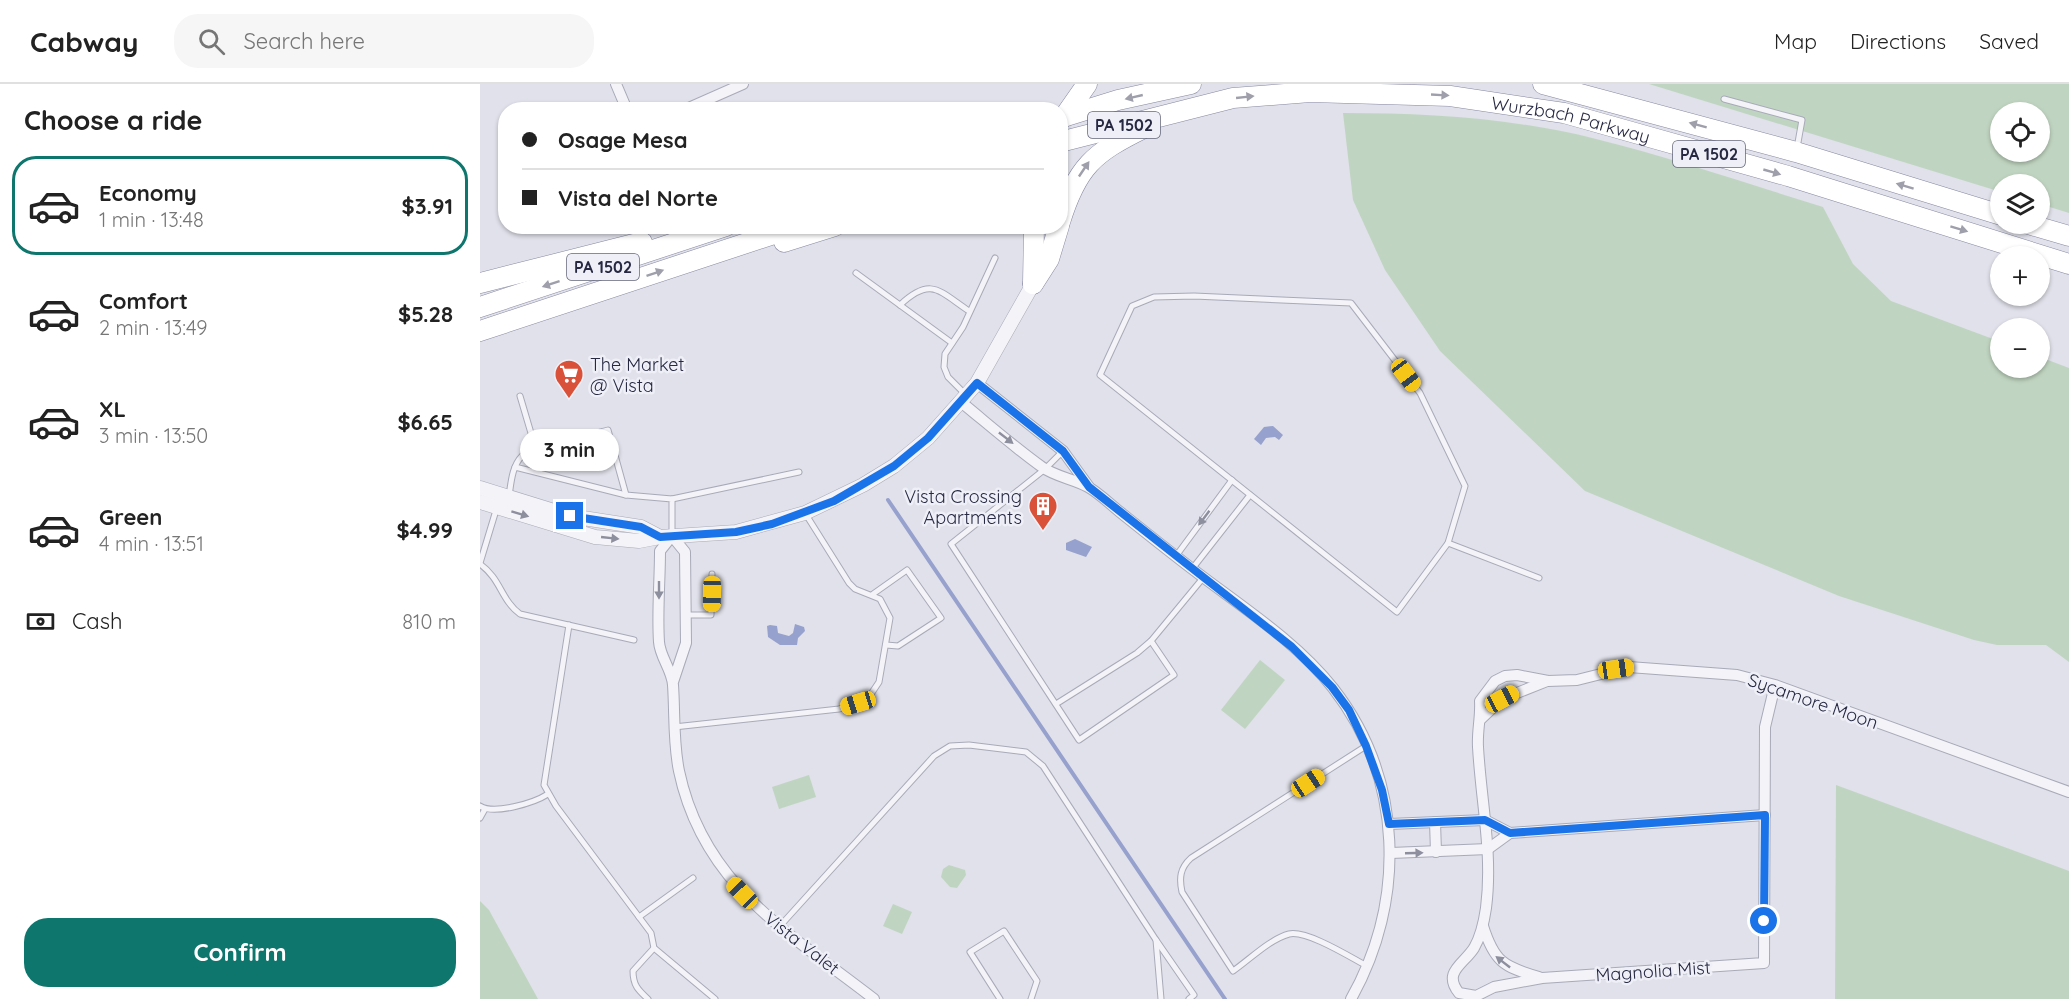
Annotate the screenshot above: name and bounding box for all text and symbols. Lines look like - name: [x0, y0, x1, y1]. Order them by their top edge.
- search box: [174, 14, 594, 68]
- text: Cabway: [30, 24, 138, 59]
- icon: search: [195, 25, 228, 58]
- text: Search here: [243, 27, 365, 55]
- text: Map: [1774, 28, 1817, 54]
- text: Directions: [1850, 28, 1946, 54]
- text: Saved: [1979, 28, 2039, 54]
- one-way arrow: [1430, 91, 1449, 100]
- street label: Wurzbach Parkway: [1490, 91, 1653, 148]
- one-way arrow: [1125, 92, 1143, 102]
- one-way arrow: [1236, 92, 1255, 102]
- map controls: [1990, 102, 2050, 378]
- button: locate: [1990, 102, 2050, 162]
- text: Choose a ride: [24, 103, 202, 137]
- road number: PA 1502: [1088, 112, 1160, 138]
- one-way arrow: [1689, 120, 1707, 129]
- text: Osage Mesa: [558, 126, 688, 154]
- road number: PA 1502: [1673, 141, 1745, 167]
- one-way arrow: [1078, 161, 1089, 177]
- one-way arrow: [1763, 168, 1781, 177]
- button: layers: [1990, 174, 2050, 234]
- icon: car: [27, 179, 81, 233]
- text: Economy: [99, 179, 197, 207]
- one-way arrow: [1896, 181, 1914, 190]
- text: Vista del Norte: [558, 184, 718, 212]
- text: $3.91: [402, 192, 453, 220]
- text: 1 min · 13:48: [99, 207, 204, 232]
- one-way arrow: [1950, 225, 1968, 235]
- button: +: [1990, 246, 2050, 306]
- road number: PA 1502: [567, 254, 639, 280]
- one-way arrow: [646, 267, 664, 277]
- one-way arrow: [542, 280, 560, 289]
- icon: car: [27, 287, 81, 341]
- text: Comfort: [99, 287, 188, 315]
- text: $5.28: [398, 300, 453, 328]
- text: 2 min · 13:49: [99, 315, 207, 340]
- button: −: [1990, 318, 2050, 378]
- place label: The Market @ Vista: [590, 353, 684, 397]
- car: [1388, 355, 1424, 395]
- supermarket icon: The Market @ Vista: [553, 358, 585, 400]
- icon: car: [27, 395, 81, 449]
- text: XL: [99, 395, 126, 423]
- text: $6.65: [397, 408, 453, 436]
- text: 3 min · 13:50: [99, 423, 208, 448]
- callout: 3 min: [520, 429, 620, 471]
- one-way arrow: [999, 432, 1014, 444]
- text: 3 min: [544, 437, 595, 462]
- place label: Vista Crossing Apartments: [904, 485, 1022, 529]
- building icon: Vista Crossing Apartments: [1027, 490, 1059, 532]
- route end: [556, 502, 583, 529]
- icon: car: [27, 503, 81, 557]
- text: Green: [99, 503, 162, 531]
- one-way arrow: [511, 510, 529, 519]
- one-way arrow: [1197, 510, 1210, 526]
- text: $4.99: [396, 516, 453, 544]
- text: 4 min · 13:51: [99, 531, 204, 556]
- one-way arrow: [600, 533, 619, 543]
- car: [703, 576, 721, 612]
- one-way arrow: [654, 580, 664, 599]
- icon: cash: [24, 605, 57, 638]
- text: Cash: [72, 607, 123, 635]
- text: 810 m: [402, 609, 456, 634]
- car: [1597, 658, 1635, 680]
- street label: Sycamore Moon: [1745, 668, 1881, 734]
- car: [1482, 683, 1522, 715]
- car: [838, 689, 878, 717]
- car: [1288, 766, 1328, 800]
- one-way arrow: [1404, 848, 1423, 857]
- car: [723, 874, 761, 912]
- street label: Vista Valet: [760, 907, 844, 979]
- route start: [1750, 907, 1777, 934]
- button: Confirm: [24, 918, 456, 987]
- one-way arrow: [1495, 955, 1511, 968]
- street label: Magnolia Mist: [1595, 956, 1711, 986]

